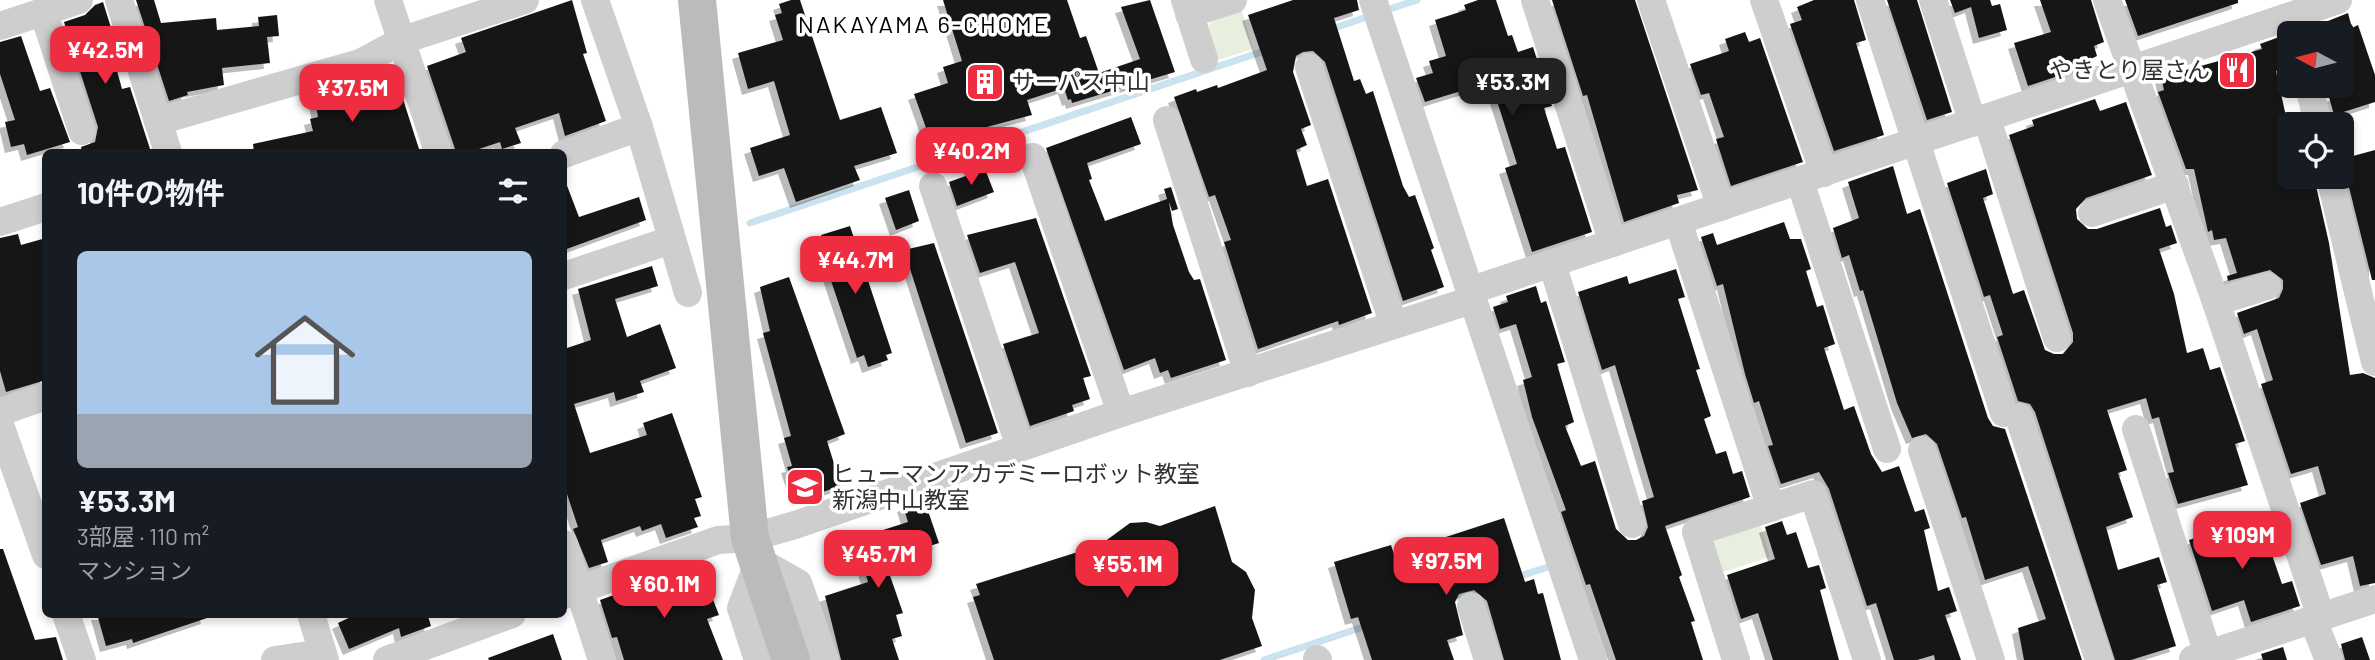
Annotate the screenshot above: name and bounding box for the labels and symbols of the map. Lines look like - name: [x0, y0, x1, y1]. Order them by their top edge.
- district label: NAKAYAMA 6-CHOME: [798, 9, 1050, 38]
- north arrow: [2277, 21, 2354, 98]
- pin: ¥42.5M: [48, 27, 162, 86]
- restaurant icon: やきとり屋さん: [2216, 49, 2258, 91]
- place label: やきとり屋さん: [2049, 55, 2210, 83]
- pin: ¥53.3M: [1455, 58, 1569, 118]
- building icon: サーパス中山: [964, 61, 1006, 103]
- pin: ¥37.5M: [295, 64, 409, 124]
- place label: サーパス中山: [1012, 67, 1150, 95]
- pin: ¥40.2M: [914, 128, 1028, 187]
- pin: ¥44.7M: [798, 236, 912, 296]
- place label: ヒューマンアカデミーロボット教室 新潟中山教室: [832, 459, 1200, 513]
- school or university icon: ヒューマンアカデミーロボット教室 新潟中山教室: [784, 466, 826, 508]
- pin: ¥109M: [2193, 512, 2291, 571]
- pin: ¥45.7M: [821, 530, 935, 590]
- pin: ¥97.5M: [1389, 538, 1503, 597]
- pin: ¥55.1M: [1070, 540, 1184, 600]
- pin: ¥60.1M: [607, 560, 721, 620]

